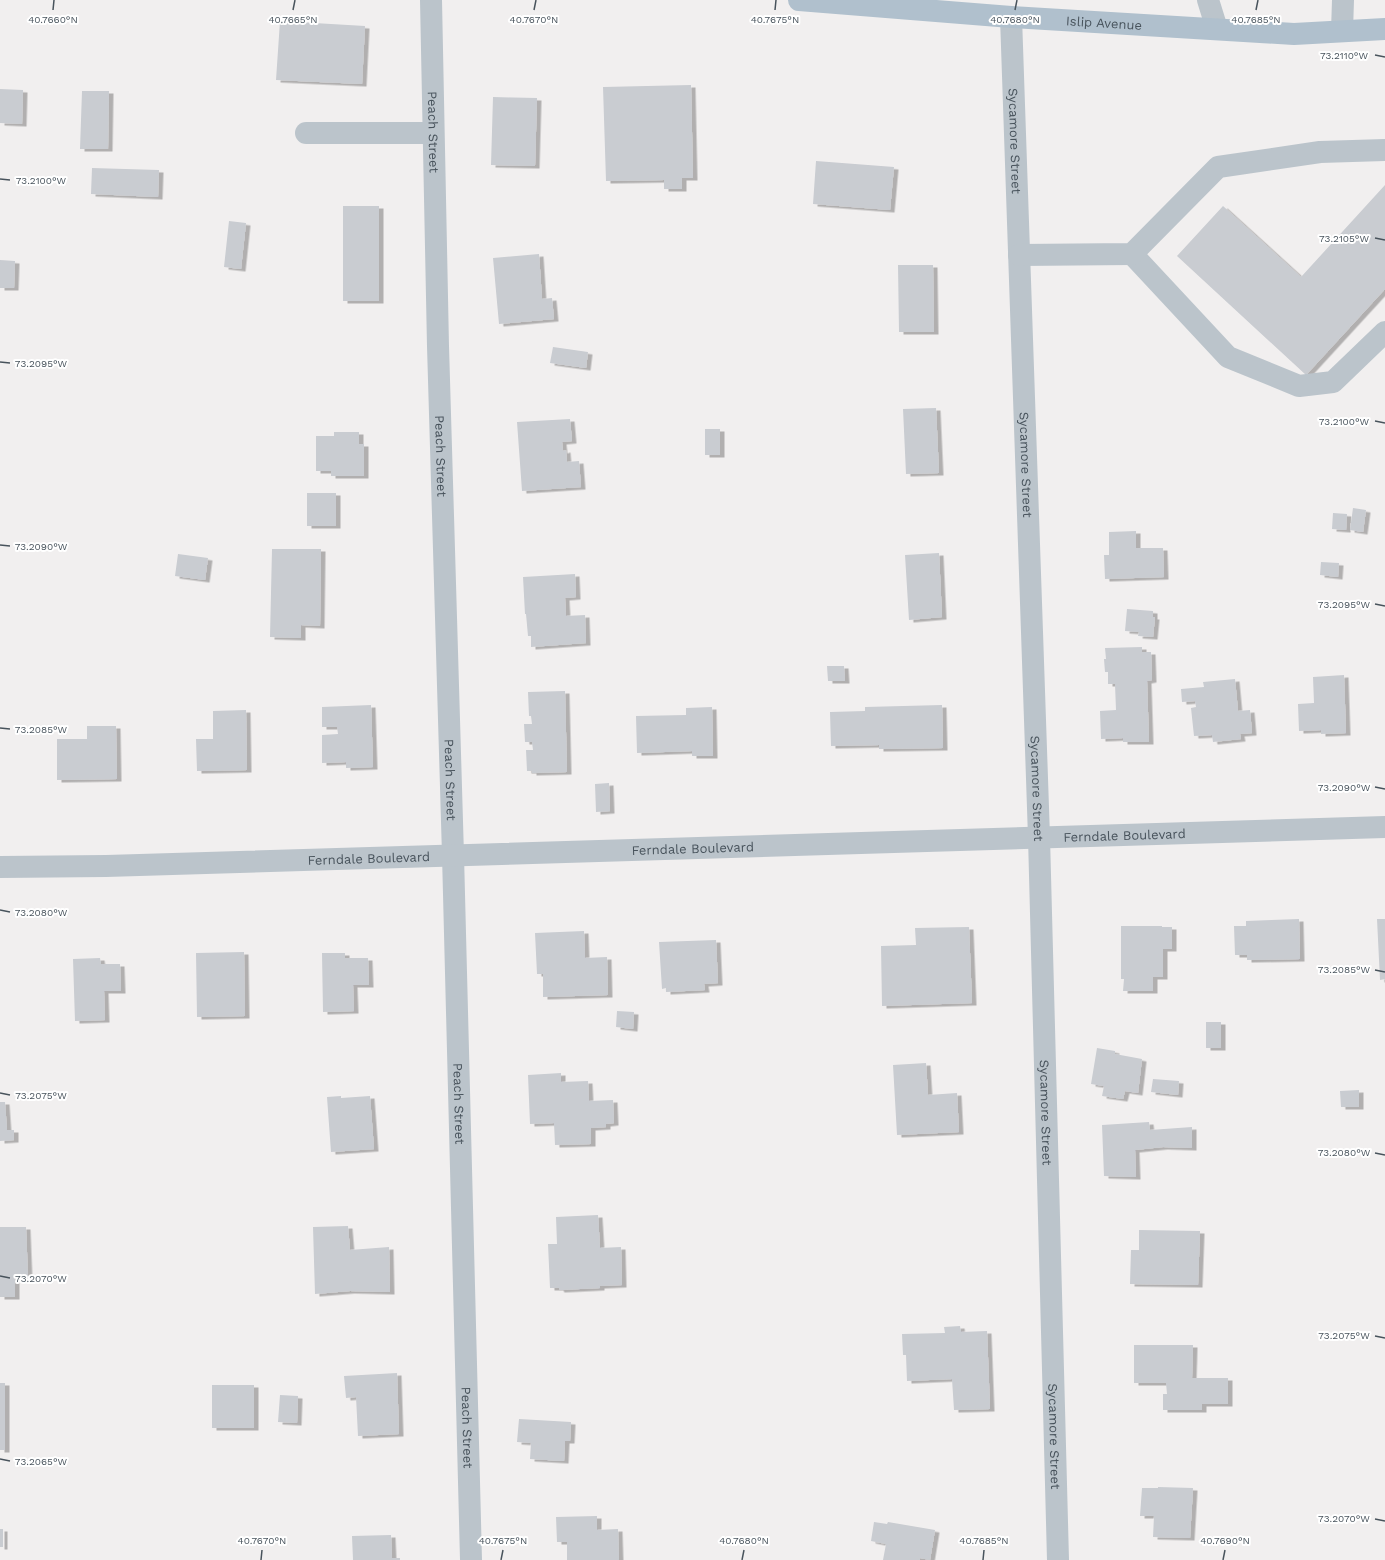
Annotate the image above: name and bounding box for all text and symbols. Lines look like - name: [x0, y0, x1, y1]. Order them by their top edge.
- street label: Islip Avenue: [1066, 13, 1143, 33]
- text: 40.7660°N: [28, 14, 78, 25]
- text: 40.7665°N: [268, 14, 318, 25]
- text: 40.7670°N: [510, 14, 558, 25]
- text: 40.7675°N: [751, 14, 799, 25]
- text: 40.7680°N: [990, 14, 1040, 25]
- text: 40.7685°N: [1231, 14, 1281, 25]
- text: 73.2110°W: [1320, 50, 1368, 61]
- street label: Sycamore Street: [1005, 88, 1024, 195]
- street label: Peach Street: [425, 91, 442, 174]
- text: 73.2100°W: [16, 175, 67, 186]
- text: 73.2105°W: [1319, 233, 1369, 244]
- text: 73.2095°W: [15, 358, 68, 369]
- street label: Sycamore Street: [1016, 412, 1035, 518]
- street label: Peach Street: [432, 415, 449, 497]
- text: 73.2100°W: [1319, 416, 1370, 427]
- text: 73.2090°W: [15, 541, 68, 552]
- text: 73.2095°W: [1318, 599, 1371, 610]
- text: 73.2085°W: [15, 724, 68, 735]
- street label: Sycamore Street: [1028, 735, 1046, 842]
- street label: Peach Street: [442, 739, 459, 821]
- text: 73.2090°W: [1318, 782, 1371, 793]
- street label: Ferndale Boulevard: [1063, 826, 1186, 845]
- street label: Ferndale Boulevard: [631, 839, 754, 858]
- street label: Ferndale Boulevard: [307, 849, 430, 868]
- text: 73.2080°W: [15, 907, 68, 918]
- text: 73.2085°W: [1318, 964, 1371, 975]
- street label: Sycamore Street: [1037, 1059, 1055, 1166]
- street label: Peach Street: [450, 1063, 467, 1145]
- text: 73.2075°W: [15, 1090, 67, 1101]
- text: 73.2080°W: [1318, 1147, 1371, 1158]
- text: 73.2070°W: [15, 1273, 67, 1284]
- text: 73.2075°W: [1318, 1330, 1370, 1341]
- street label: Sycamore Street: [1045, 1383, 1063, 1490]
- street label: Peach Street: [459, 1387, 476, 1469]
- text: 73.2065°W: [15, 1456, 68, 1467]
- text: 73.2070°W: [1318, 1513, 1370, 1524]
- text: 40.7670°N: [238, 1535, 286, 1546]
- text: 40.7675°N: [479, 1535, 527, 1546]
- text: 40.7680°N: [719, 1535, 769, 1546]
- text: 40.7685°N: [959, 1535, 1009, 1546]
- text: 40.7690°N: [1200, 1535, 1250, 1546]

